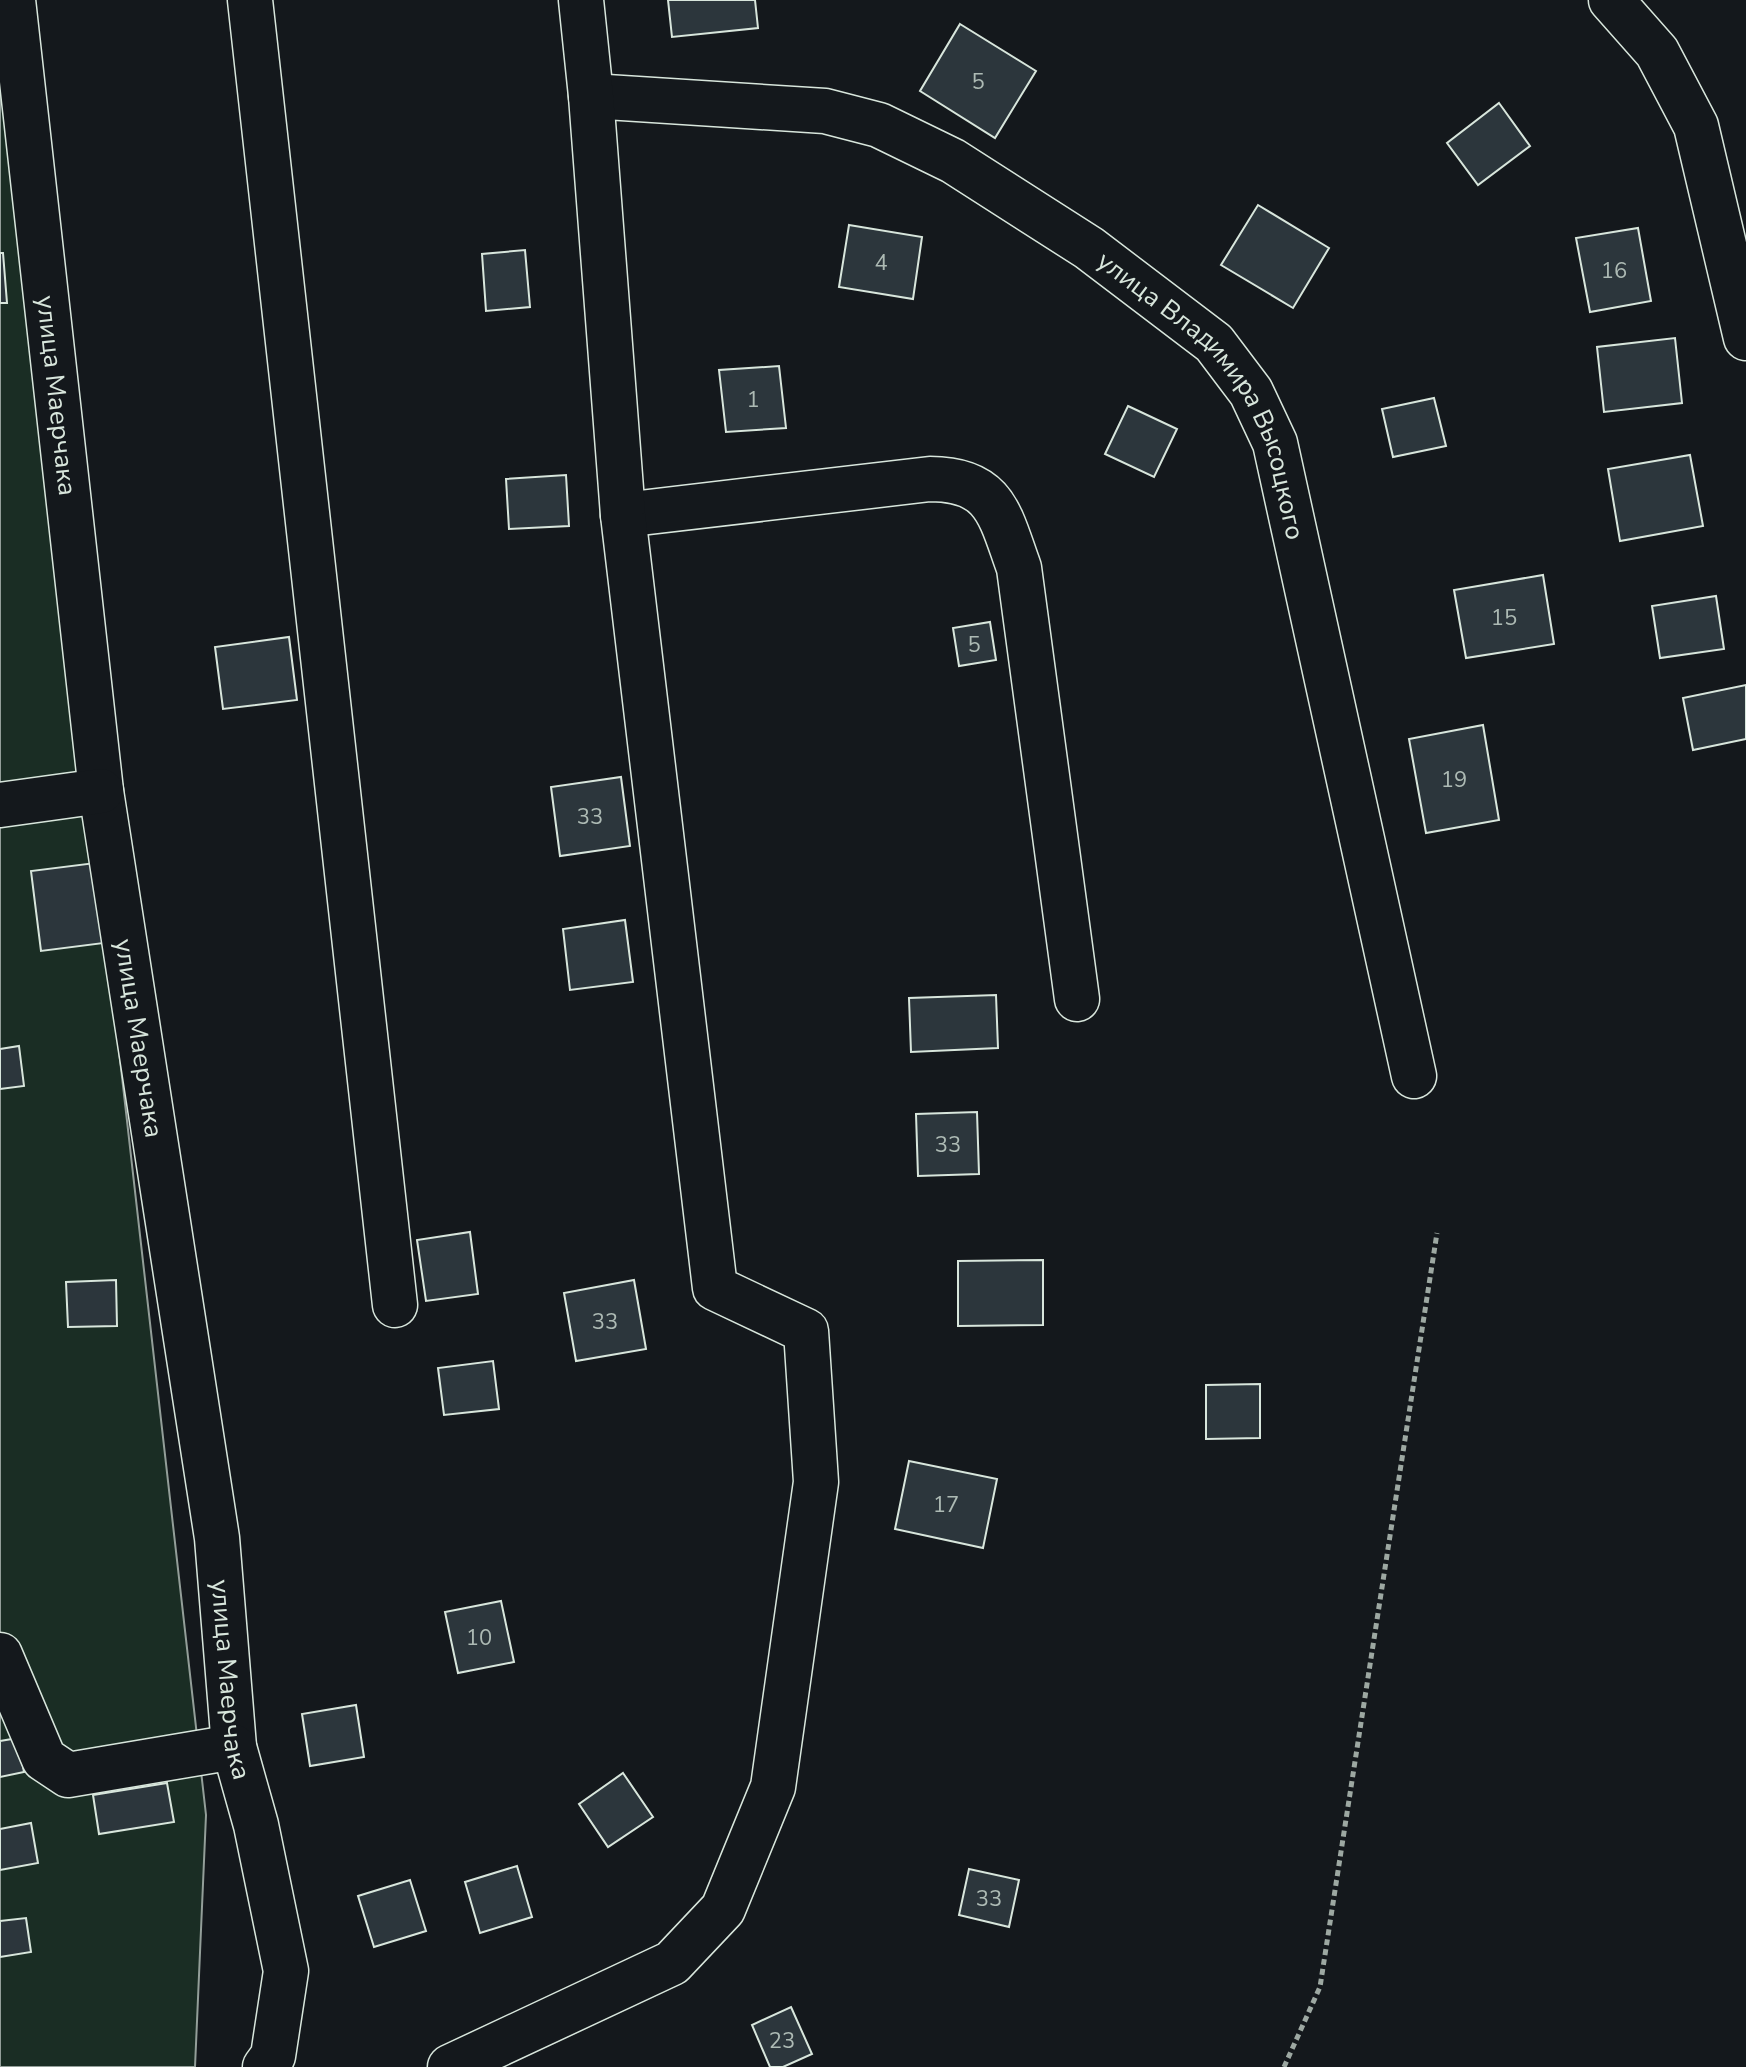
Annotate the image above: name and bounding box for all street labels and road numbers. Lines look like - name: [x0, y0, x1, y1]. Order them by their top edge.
- street label: улица Владимира Высоцкого: [1090, 243, 1313, 543]
- street label: улица Маерчака: [28, 294, 85, 497]
- street label: улица Маерчака: [106, 936, 172, 1140]
- street label: улица Маерчака: [202, 1578, 259, 1784]

